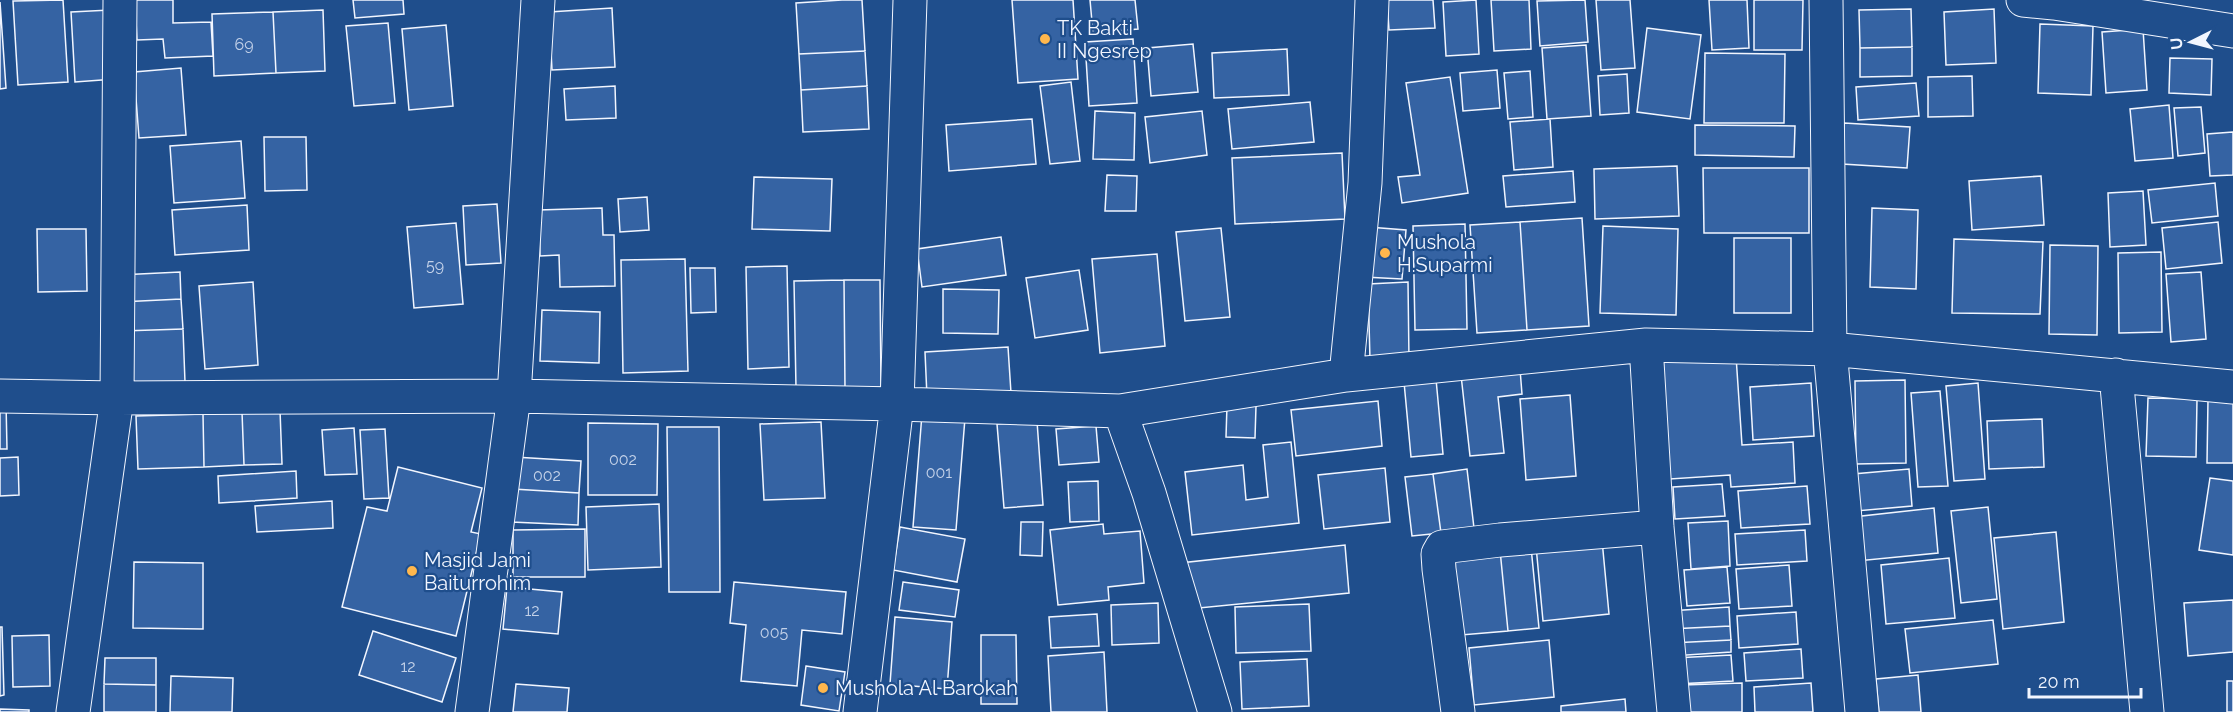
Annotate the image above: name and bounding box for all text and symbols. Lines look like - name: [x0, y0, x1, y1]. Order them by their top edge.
- north arrow: [2161, 12, 2221, 72]
- place label: TK Bakti II Ngesrep: [1057, 16, 1152, 63]
- marker: TK Bakti II Ngesrep: [1038, 32, 1052, 46]
- house number: 69: [234, 35, 254, 54]
- text: U: [2167, 37, 2187, 50]
- place label: Mushola H.Suparmi: [1397, 230, 1493, 277]
- marker: Mushola H.Suparmi: [1378, 246, 1392, 260]
- house number: 59: [426, 256, 444, 275]
- house number: 002: [609, 450, 637, 469]
- house number: 001: [926, 463, 952, 482]
- house number: 002: [533, 466, 561, 485]
- place label: Masjid Jami Baiturrohim: [424, 548, 531, 595]
- marker: Masjid Jami Baiturrohim: [405, 564, 419, 578]
- house number: 12: [524, 601, 540, 620]
- house number: 005: [760, 623, 788, 642]
- house number: 12: [400, 657, 416, 676]
- scale bar: [2029, 661, 2142, 699]
- text: 20 m: [2038, 671, 2080, 692]
- place label: Mushola Al Barokah: [835, 676, 1018, 700]
- marker: Mushola Al Barokah: [816, 681, 830, 695]

